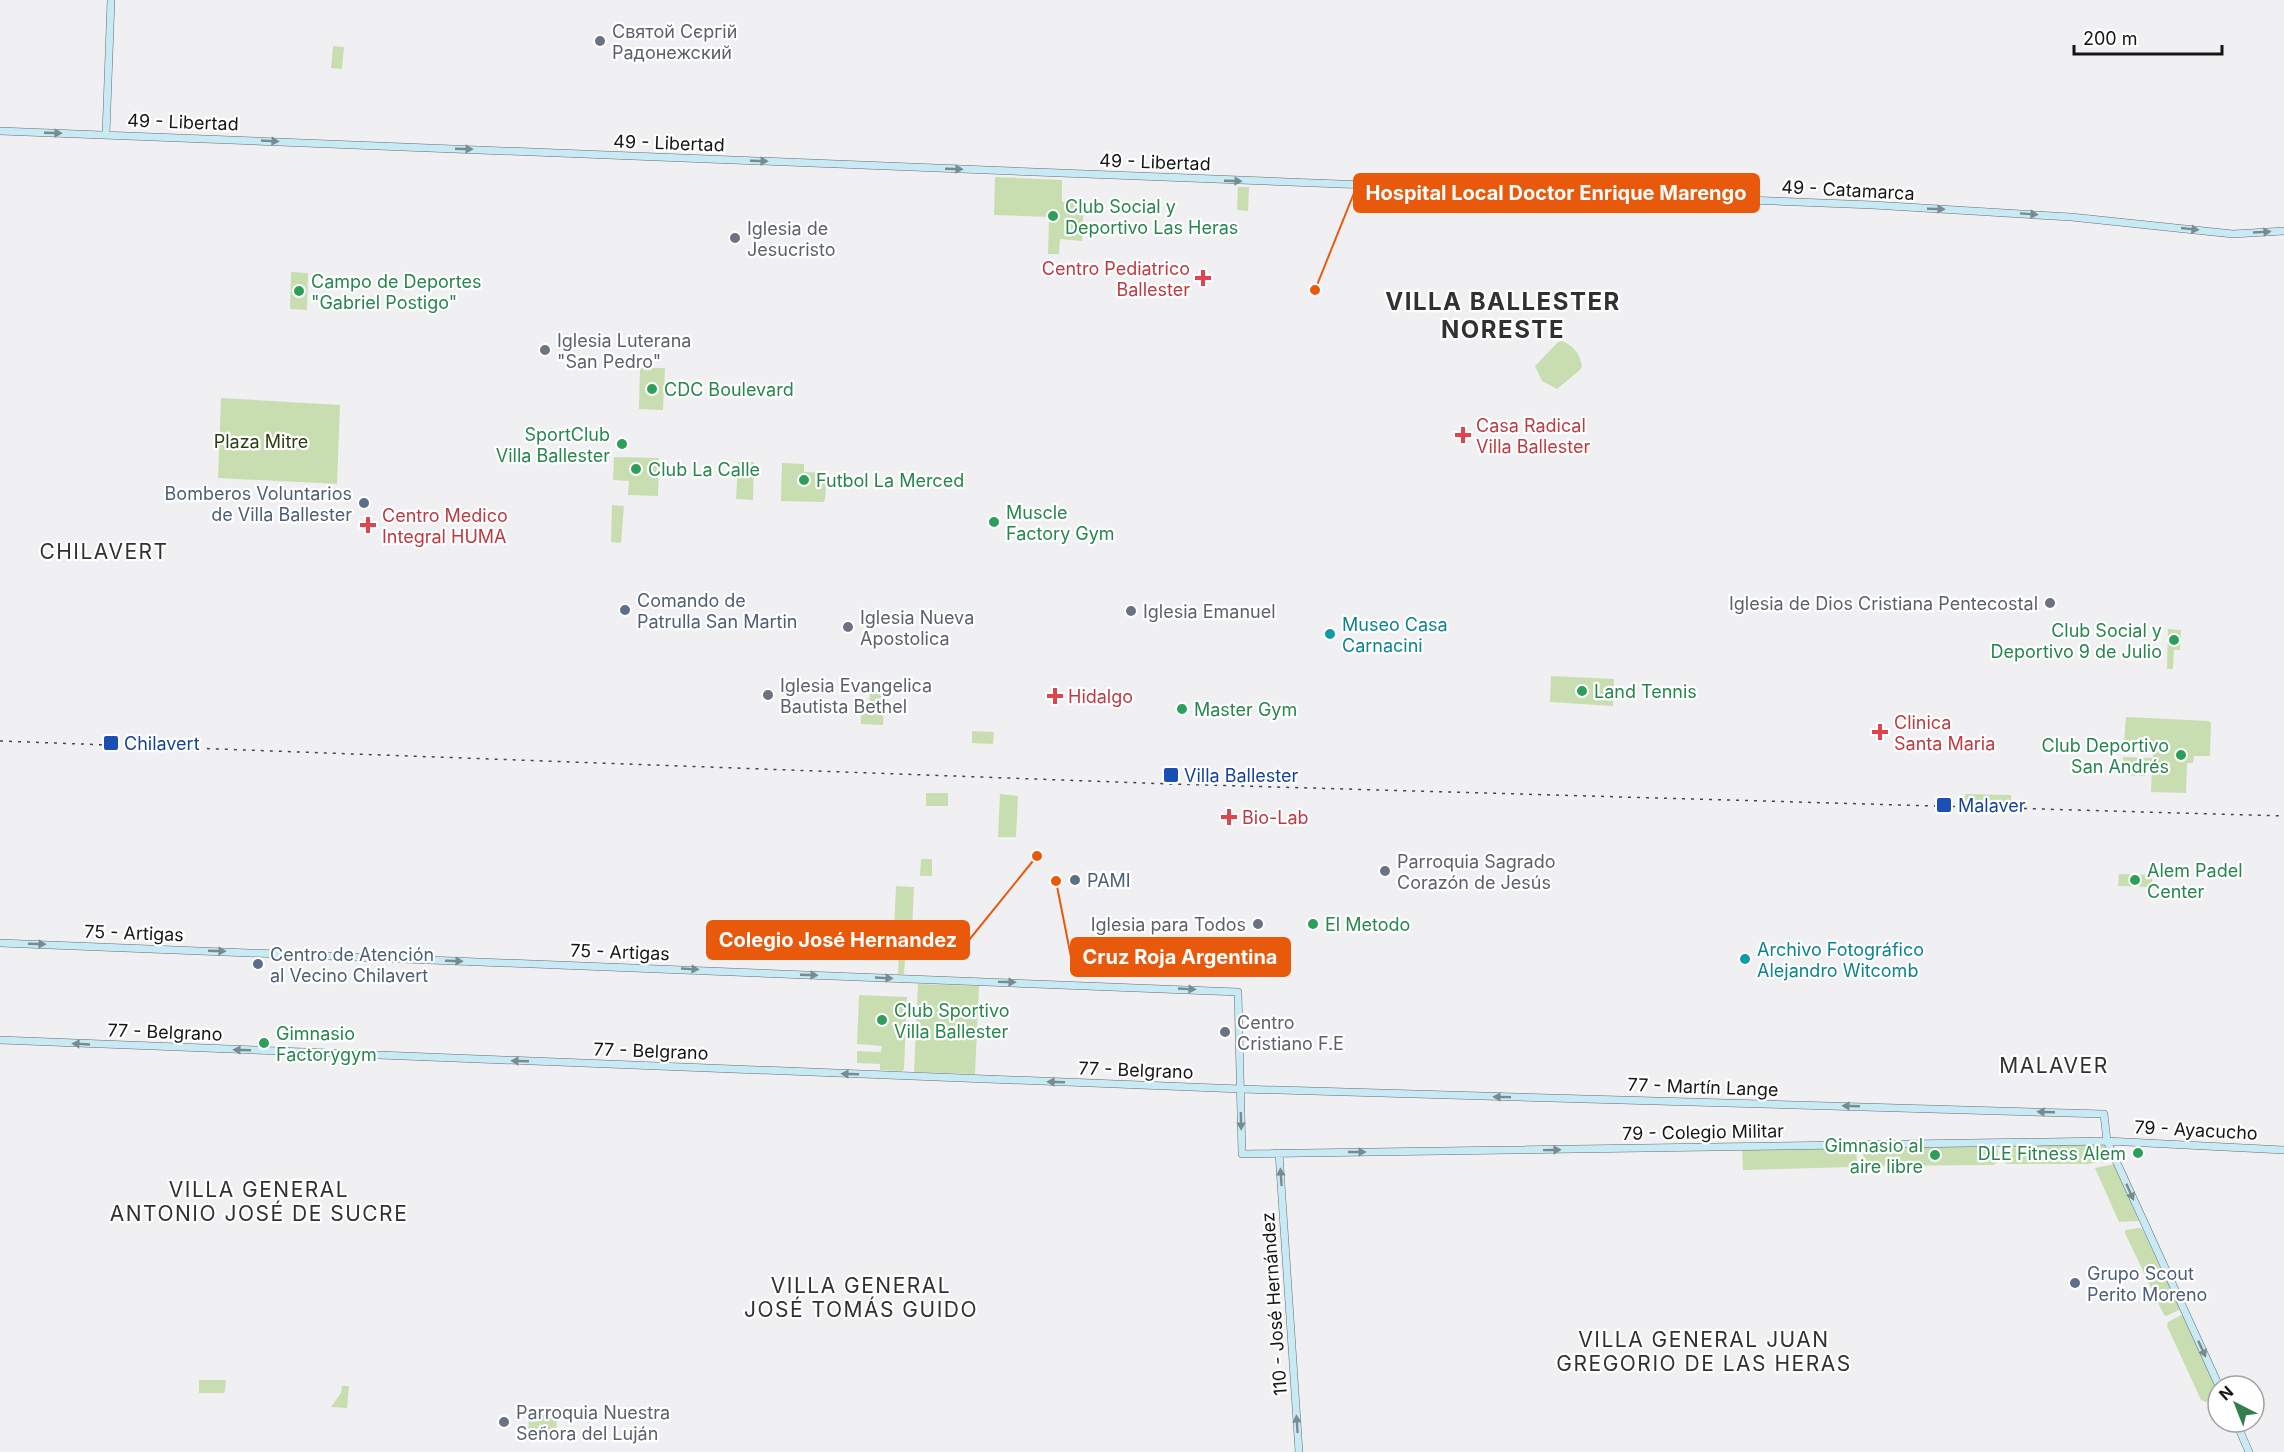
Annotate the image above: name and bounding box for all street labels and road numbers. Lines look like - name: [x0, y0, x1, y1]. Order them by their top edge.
- street label: 49 - Libertad: [127, 110, 239, 134]
- street label: 49 - Libertad: [613, 131, 725, 155]
- street label: 49 - Libertad: [1099, 150, 1211, 174]
- street label: 49 - Catamarca: [1781, 176, 1915, 204]
- street label: 75 - Artigas: [84, 921, 184, 945]
- street label: 75 - Artigas: [570, 940, 670, 964]
- street label: 77 - Belgrano: [107, 1019, 223, 1045]
- street label: 77 - Belgrano: [593, 1038, 709, 1064]
- street label: 77 - Belgrano: [1078, 1057, 1194, 1083]
- street label: 77 - Martín Lange: [1627, 1074, 1779, 1100]
- street label: 79 - Ayacucho: [2134, 1116, 2258, 1144]
- street label: 79 - Colegio Militar: [1622, 1120, 1784, 1144]
- street label: 110 - José Hernández: [1257, 1211, 1291, 1397]

